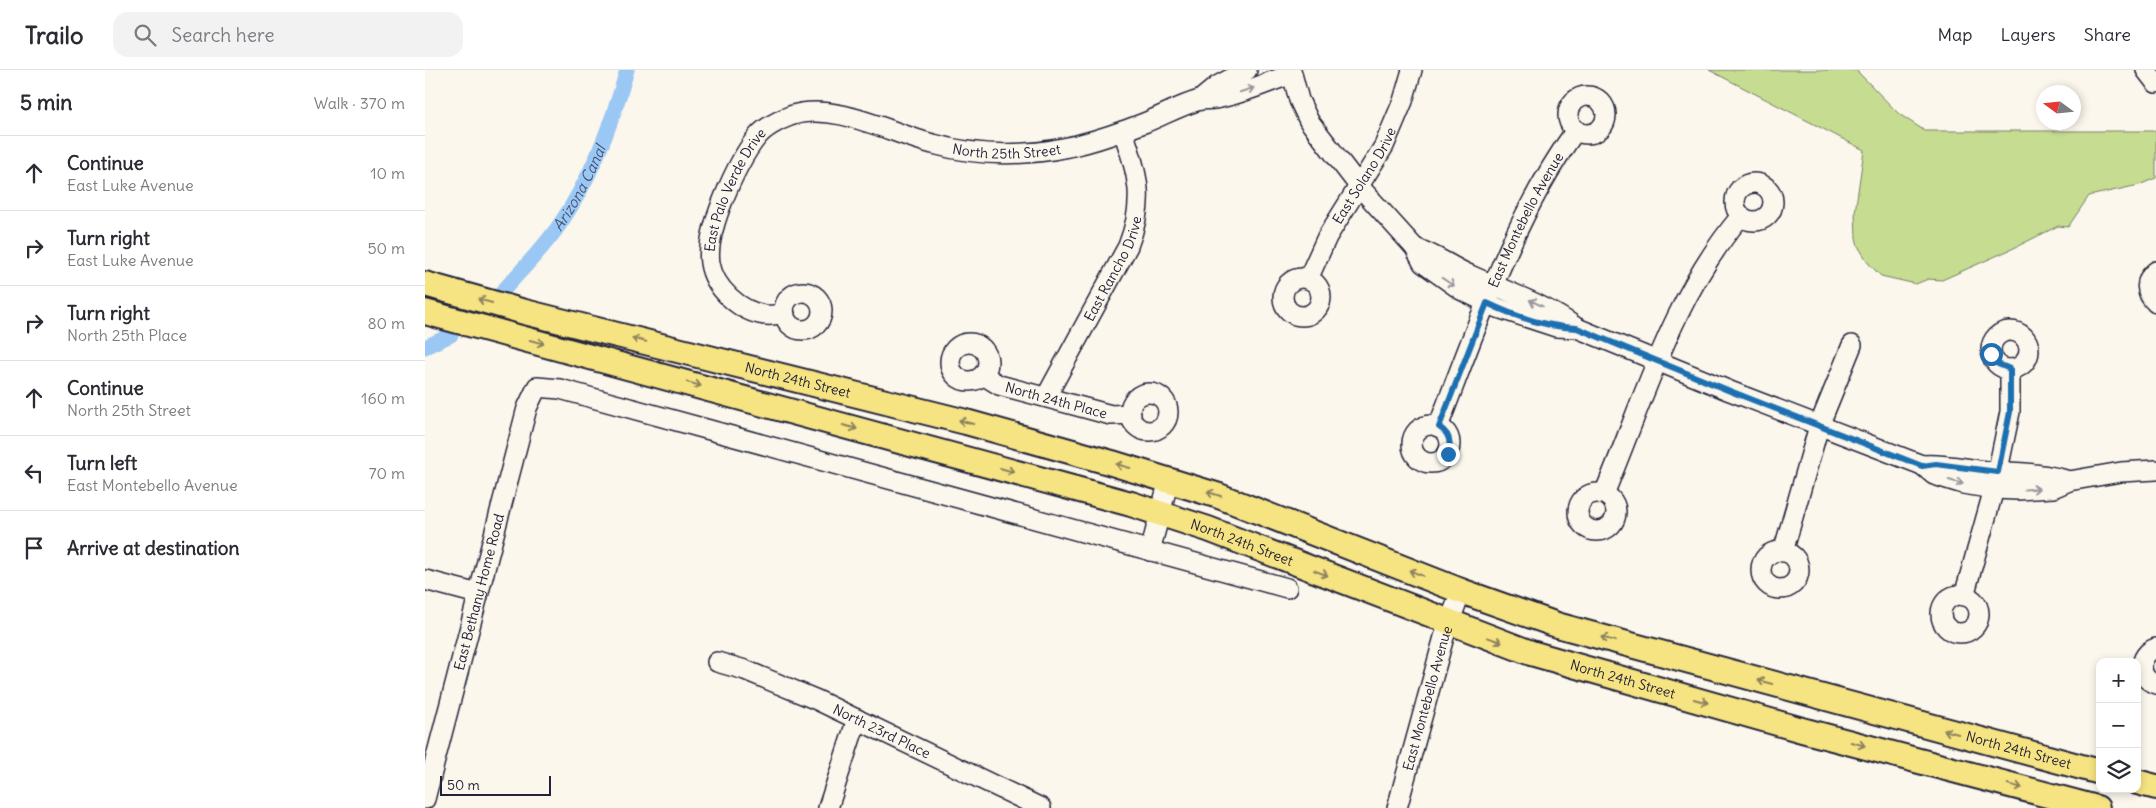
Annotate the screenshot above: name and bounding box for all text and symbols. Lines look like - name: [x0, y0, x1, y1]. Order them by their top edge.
- search box: [113, 12, 463, 57]
- text: Trailo: [25, 20, 83, 50]
- icon: search: [131, 21, 159, 49]
- text: Search here: [171, 23, 274, 47]
- text: Map: [1937, 23, 1972, 46]
- text: Layers: [2000, 23, 2056, 46]
- text: Share: [2084, 23, 2131, 46]
- one-way arrow: [1238, 84, 1254, 94]
- north arrow: [2036, 85, 2081, 130]
- text: 5 min: [20, 89, 72, 116]
- text: Walk · 370 m: [314, 93, 405, 113]
- street label: East Palo Verde Drive: [701, 124, 769, 253]
- street label: East Solano Drive: [1328, 125, 1400, 227]
- water label: Arizona Canal: [548, 140, 611, 234]
- street label: North 25th Street: [951, 140, 1062, 163]
- street label: East Montebello Avenue: [1484, 149, 1567, 290]
- text: Continue: [67, 151, 144, 175]
- icon: ahead: [20, 159, 48, 187]
- text: 10 m: [370, 163, 405, 183]
- text: East Luke Avenue: [67, 175, 194, 195]
- street label: East Rancho Drive: [1080, 215, 1146, 324]
- text: Turn right: [67, 226, 150, 250]
- icon: right: [20, 234, 48, 262]
- text: 50 m: [367, 238, 405, 258]
- text: East Luke Avenue: [67, 250, 194, 270]
- one-way arrow: [1441, 277, 1455, 287]
- one-way arrow: [477, 296, 493, 306]
- one-way arrow: [1529, 298, 1544, 307]
- text: Turn right: [67, 301, 150, 325]
- icon: right: [20, 309, 48, 337]
- text: 80 m: [367, 313, 405, 333]
- text: North 25th Place: [67, 325, 187, 345]
- one-way arrow: [631, 335, 647, 345]
- one-way arrow: [528, 337, 544, 347]
- route start: [1980, 343, 2003, 366]
- street label: North 24th Street: [743, 358, 853, 402]
- text: Continue: [67, 376, 144, 400]
- street label: North 24th Place: [1003, 378, 1109, 423]
- one-way arrow: [685, 380, 701, 389]
- icon: ahead: [20, 384, 48, 412]
- text: 160 m: [361, 388, 405, 408]
- text: North 25th Street: [67, 400, 191, 420]
- one-way arrow: [959, 417, 975, 427]
- one-way arrow: [842, 422, 858, 432]
- route end: [1437, 443, 1460, 466]
- text: Turn left: [67, 451, 137, 475]
- icon: left: [20, 459, 48, 487]
- one-way arrow: [1115, 460, 1131, 470]
- text: 70 m: [369, 463, 405, 483]
- one-way arrow: [999, 465, 1015, 475]
- text: East Montebello Avenue: [67, 475, 238, 495]
- one-way arrow: [1948, 477, 1964, 487]
- one-way arrow: [2024, 485, 2040, 494]
- one-way arrow: [1206, 489, 1222, 499]
- street label: East Bethany Home Road: [450, 512, 508, 672]
- street label: North 24th Street: [1188, 515, 1296, 570]
- icon: arrive: [20, 534, 48, 562]
- text: Arrive at destination: [67, 536, 240, 560]
- one-way arrow: [1408, 567, 1423, 576]
- one-way arrow: [1313, 569, 1328, 578]
- street label: East Montebello Avenue: [1399, 623, 1456, 773]
- one-way arrow: [1601, 634, 1617, 644]
- one-way arrow: [1487, 636, 1502, 645]
- street label: North 24th Street: [1568, 656, 1678, 703]
- map controls: [2096, 658, 2141, 793]
- button: +: [2096, 658, 2141, 703]
- one-way arrow: [1757, 677, 1773, 686]
- one-way arrow: [1692, 697, 1708, 707]
- street label: North 23rd Place: [830, 700, 933, 762]
- button: −: [2096, 703, 2141, 748]
- one-way arrow: [1944, 727, 1960, 736]
- street label: North 24th Street: [1964, 727, 2074, 773]
- one-way arrow: [1849, 740, 1865, 750]
- button: layers: [2096, 748, 2141, 793]
- scale bar: [440, 773, 551, 796]
- text: 50 m: [447, 776, 480, 794]
- one-way arrow: [2006, 782, 2022, 791]

